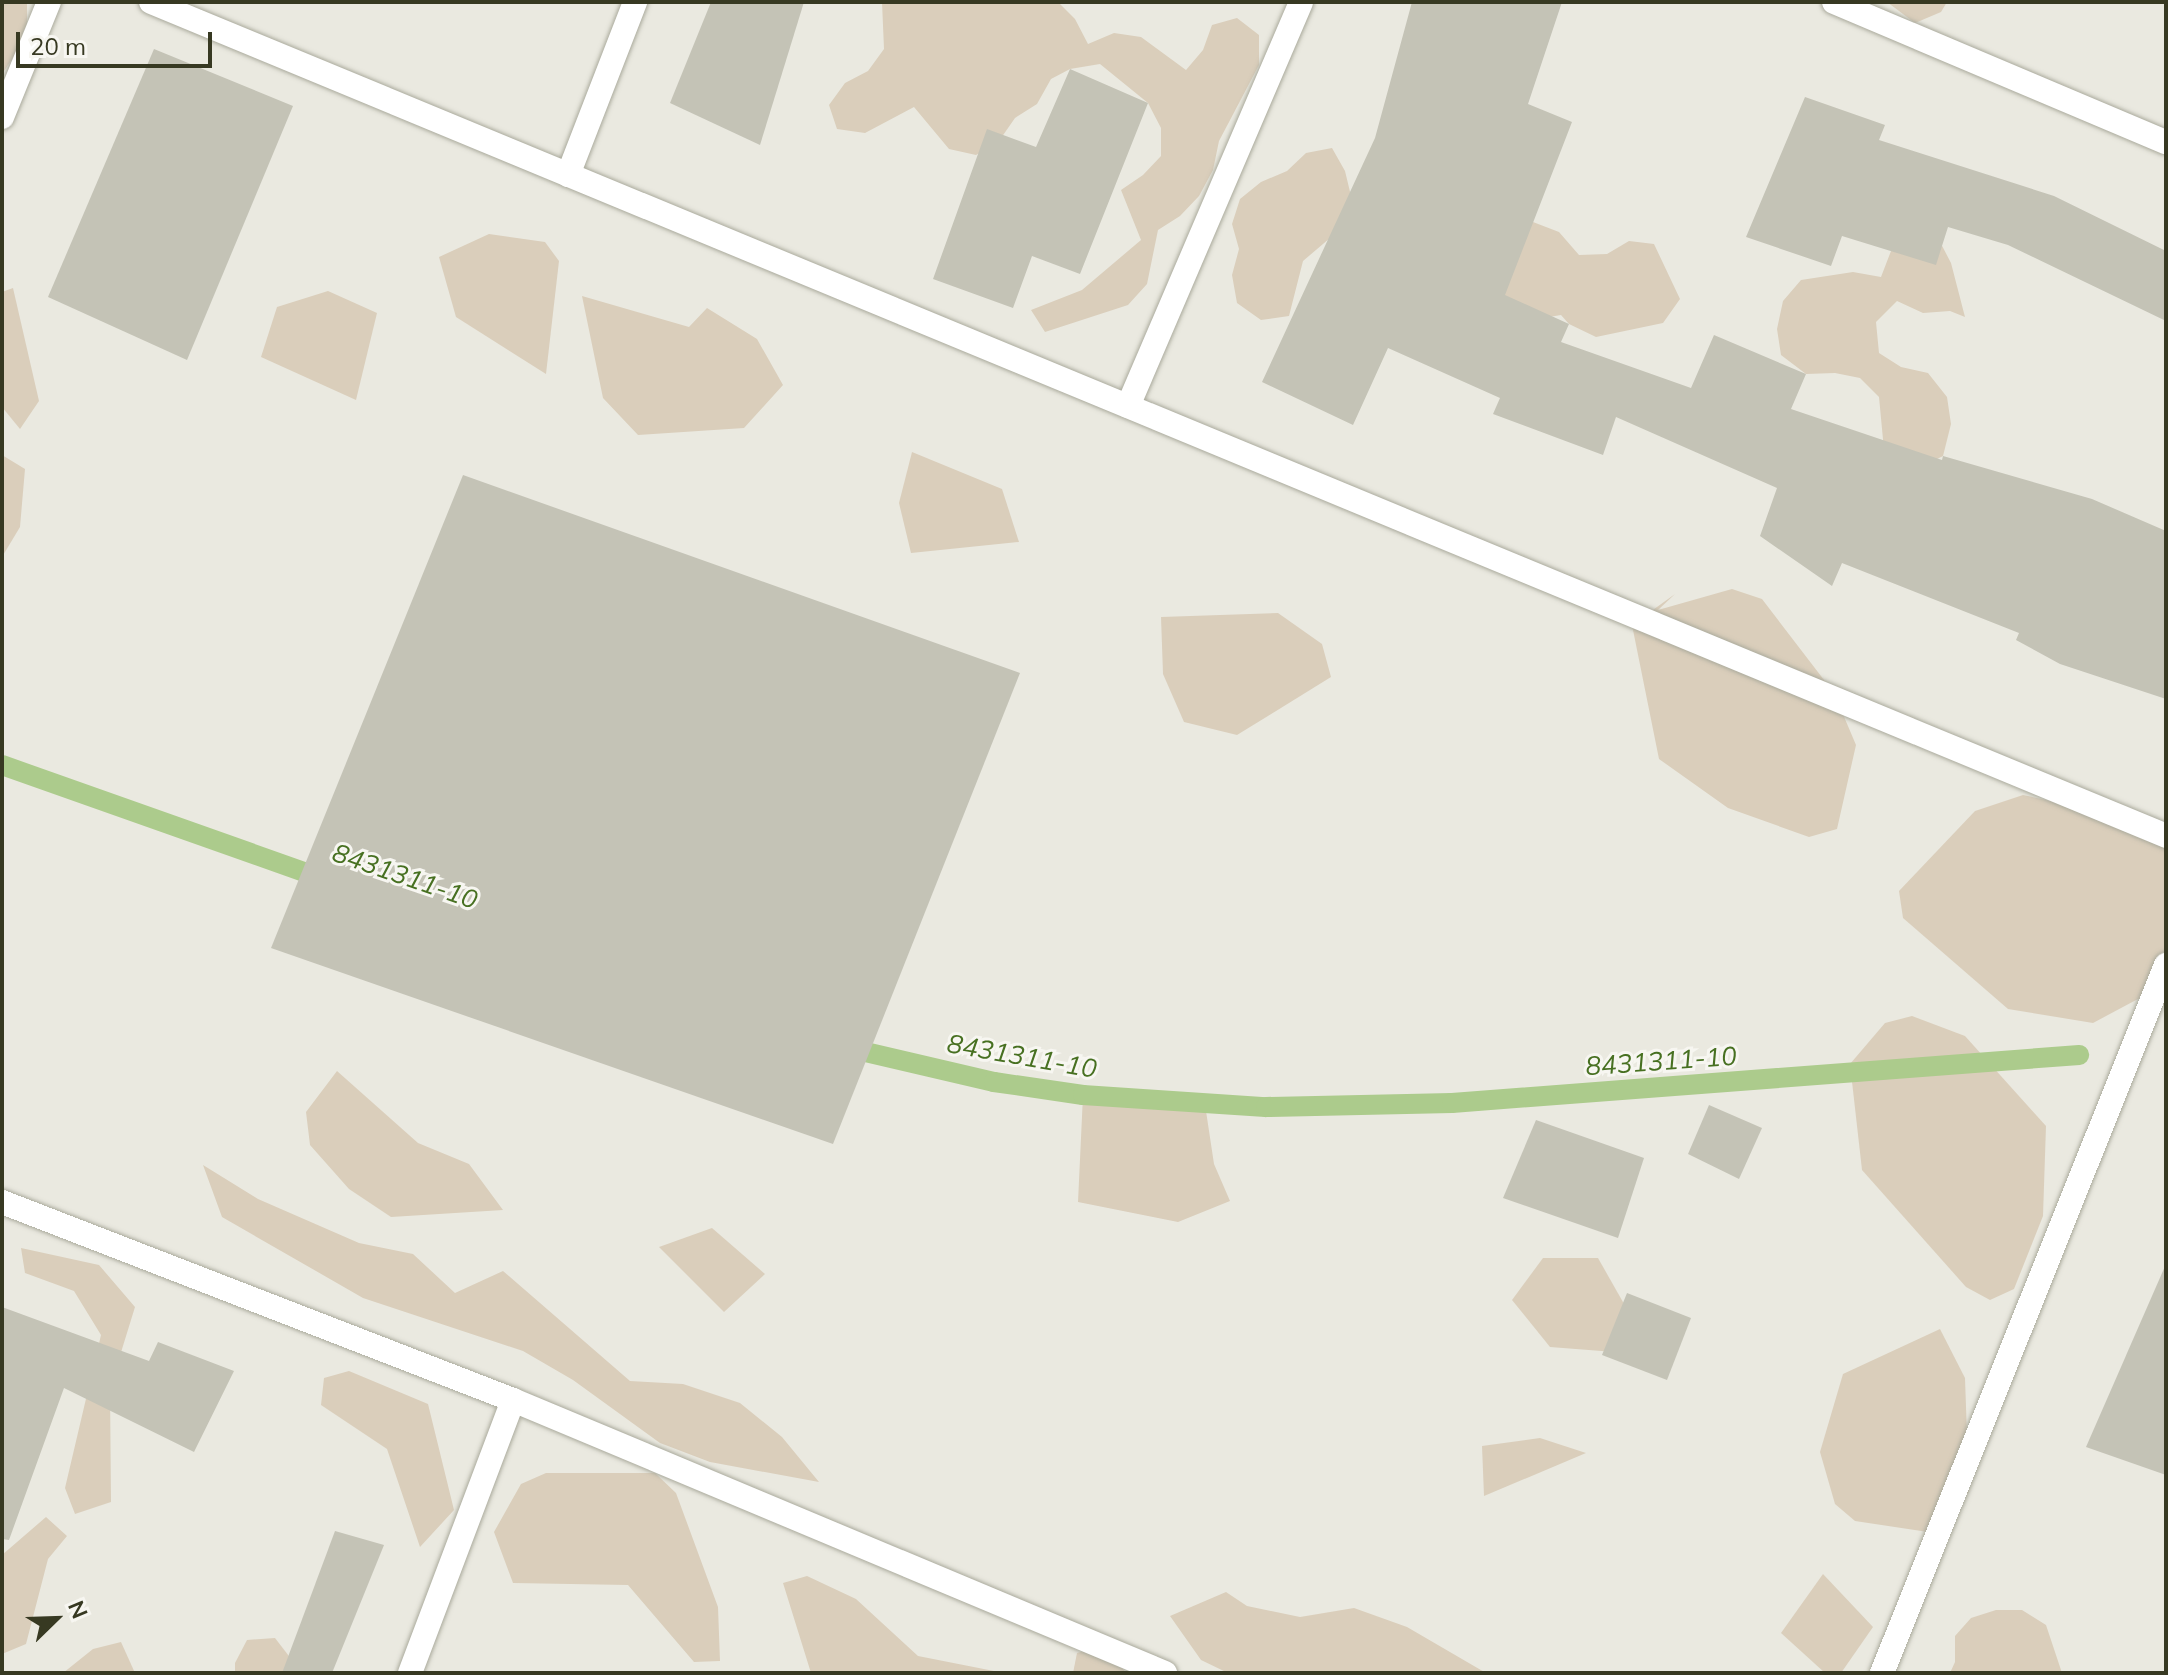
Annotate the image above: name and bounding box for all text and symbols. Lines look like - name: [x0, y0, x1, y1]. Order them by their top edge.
- scale bar: [20, 16, 216, 66]
- text: 20 m: [30, 31, 86, 61]
- water label: 8431311-10: [328, 837, 482, 915]
- water label: 8431311-10: [945, 1027, 1099, 1085]
- water label: 8431311-10: [1584, 1040, 1738, 1082]
- north arrow: [16, 1579, 96, 1659]
- text: N: [62, 1597, 94, 1623]

